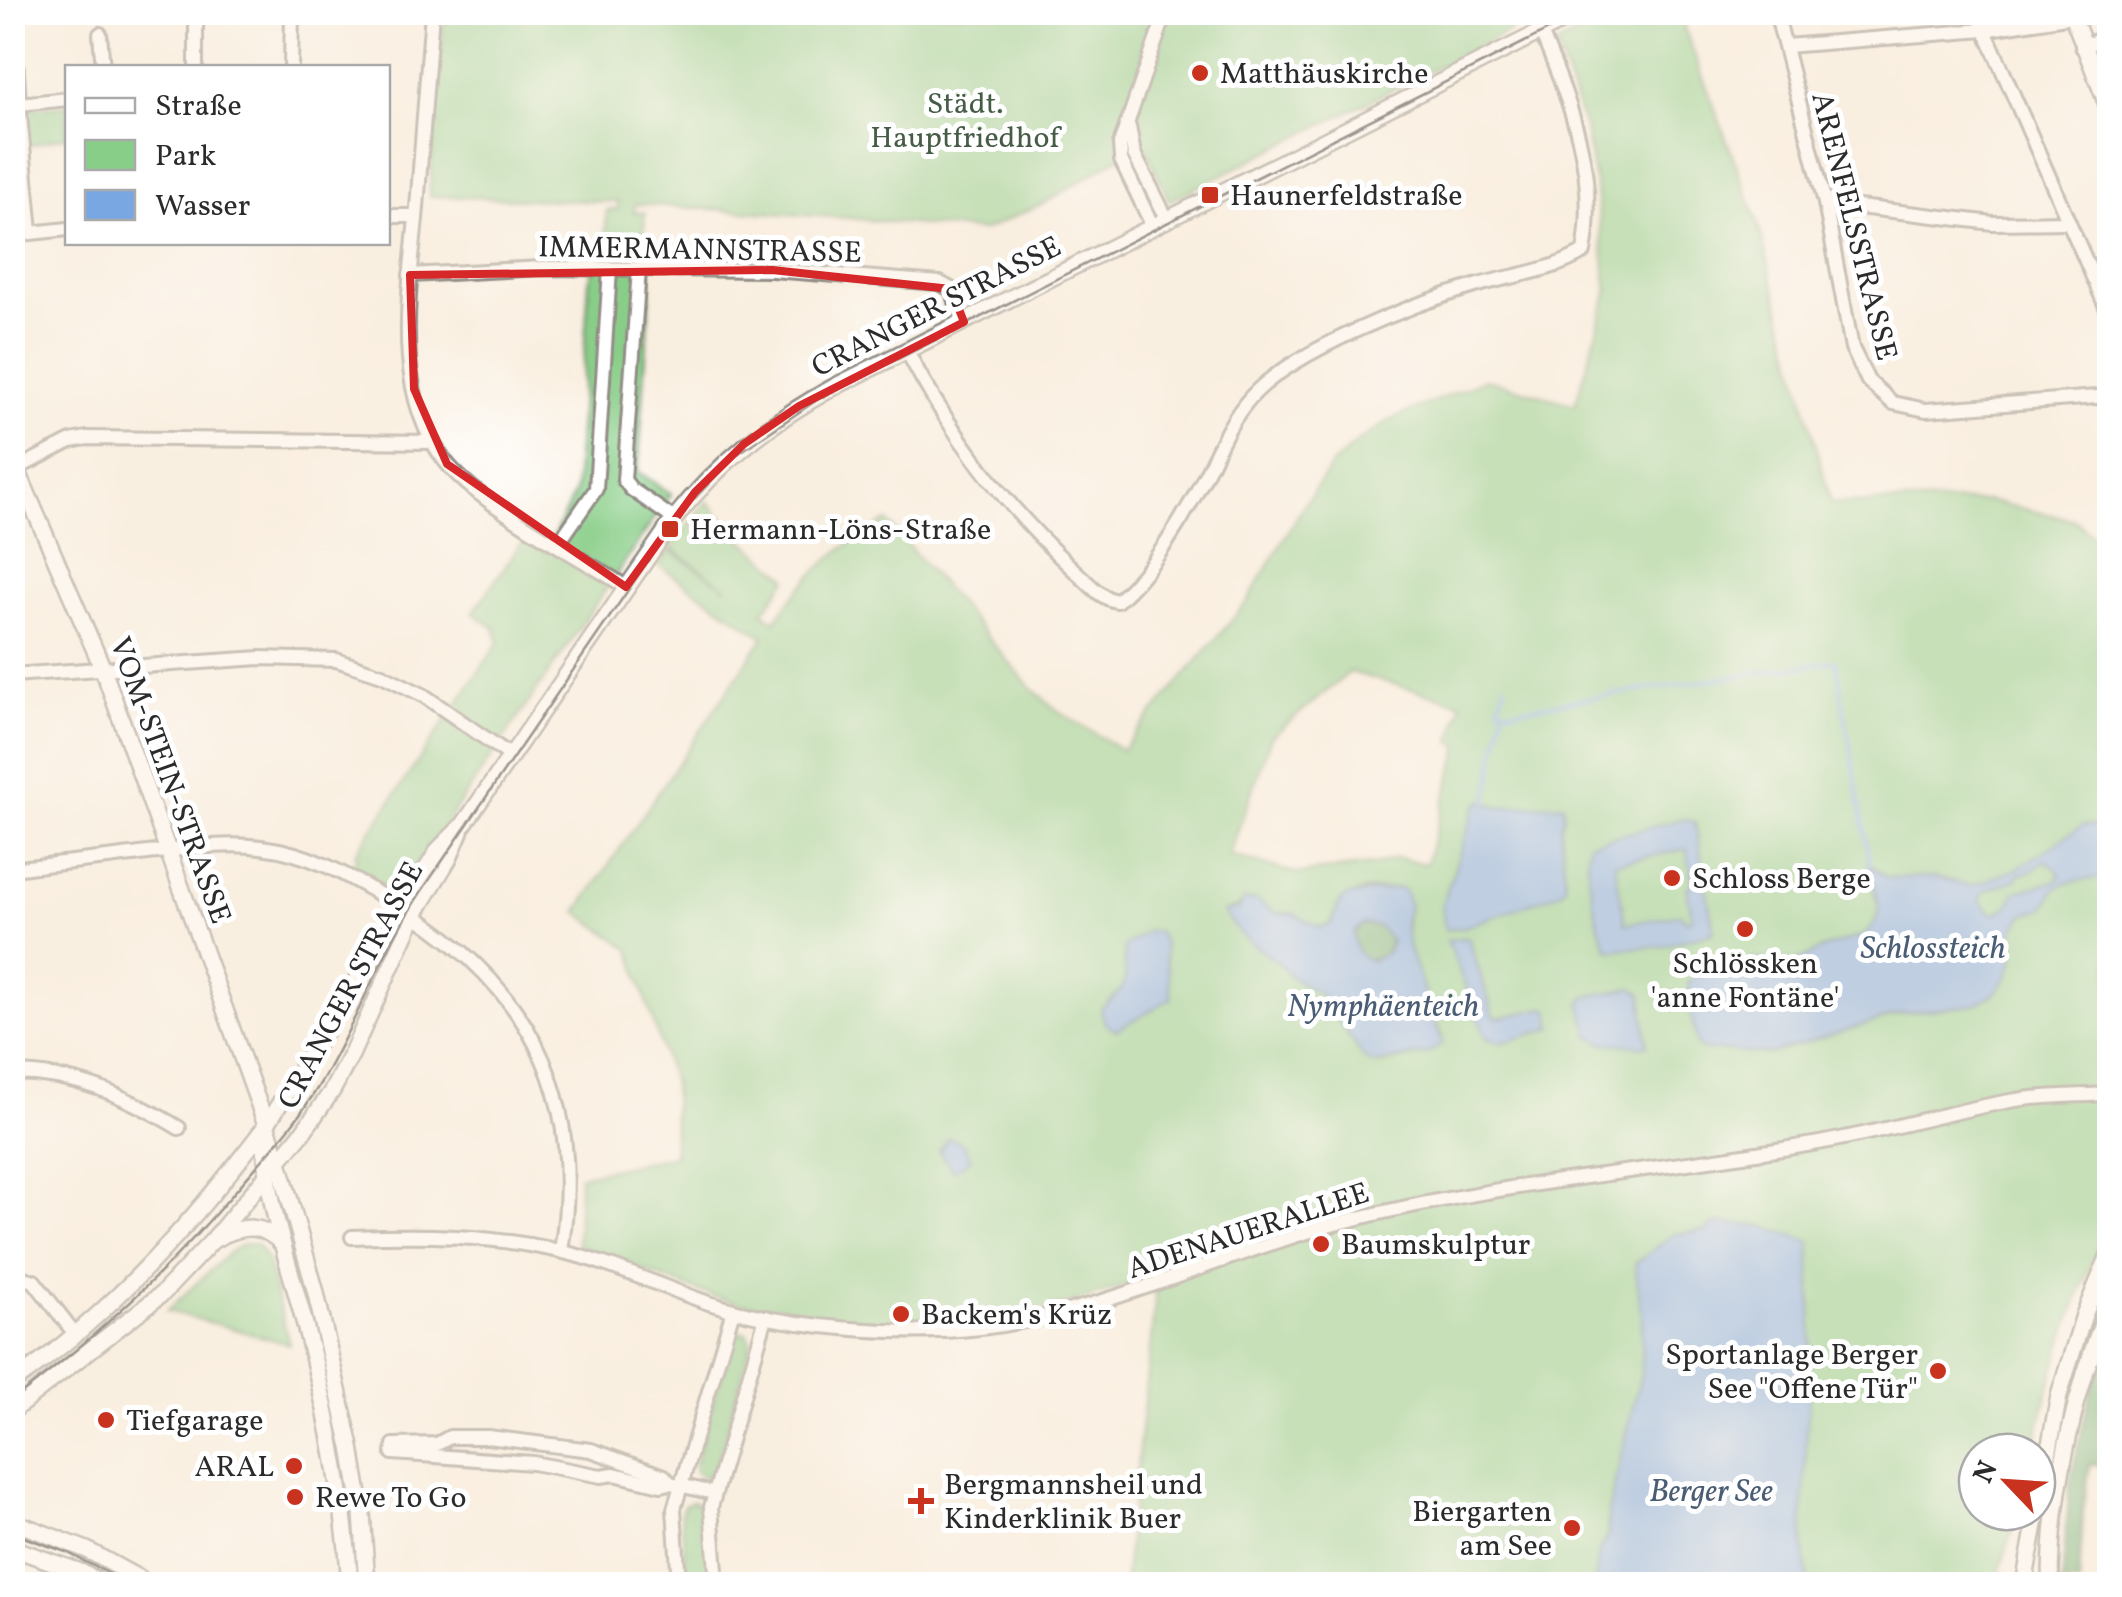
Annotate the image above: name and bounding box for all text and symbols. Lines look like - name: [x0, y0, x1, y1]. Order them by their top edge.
- place label: Matthäuskirche: [1220, 54, 1428, 96]
- marker: Matthäuskirche: [1189, 62, 1211, 84]
- legend: [65, 65, 390, 245]
- park label: Städt. Hauptfriedhof: [870, 84, 1062, 160]
- text: Straße: [155, 86, 242, 128]
- street label: ARENFELSSTRASSE: [1799, 88, 1907, 365]
- text: Park: [155, 136, 216, 178]
- place label: Haunerfeldstraße: [1230, 176, 1463, 218]
- marker: Haunerfeldstraße: [1199, 184, 1221, 206]
- text: Wasser: [155, 186, 250, 228]
- street label: IMMERMANNSTRASSE: [538, 227, 862, 275]
- street label: CRANGER STRASSE: [805, 227, 1069, 389]
- place label: Hermann-Löns-Straße: [690, 510, 991, 552]
- marker: Hermann-Löns-Straße: [659, 518, 681, 540]
- street label: VOM-STEIN-STRASSE: [98, 631, 241, 930]
- street label: CRANGER STRASSE: [269, 855, 435, 1117]
- place label: Schloss Berge: [1692, 859, 1871, 901]
- marker: Schloss Berge: [1661, 867, 1683, 889]
- marker: Schlössken 'anne Fontäne': [1734, 918, 1756, 940]
- water label: Schlossteich: [1860, 928, 2006, 972]
- place label: Schlössken 'anne Fontäne': [1650, 944, 1840, 1020]
- water label: Nymphäenteich: [1287, 986, 1479, 1030]
- street label: ADENAUERALLEE: [1122, 1173, 1375, 1291]
- place label: Baumskulptur: [1341, 1225, 1530, 1267]
- marker: Baumskulptur: [1310, 1233, 1332, 1255]
- place label: Backem's Krüz: [921, 1295, 1112, 1337]
- marker: Backem's Krüz: [890, 1303, 912, 1325]
- place label: Sportanlage Berger See "Offene Tür": [1665, 1335, 1918, 1411]
- marker: Sportanlage Berger See "Offene Tür": [1927, 1360, 1949, 1382]
- place label: Tiefgarage: [126, 1401, 264, 1443]
- marker: Tiefgarage: [95, 1409, 117, 1431]
- north arrow: [1957, 1432, 2057, 1532]
- place label: ARAL: [194, 1447, 274, 1489]
- marker: ARAL: [283, 1455, 305, 1477]
- text: N: [1965, 1455, 2009, 1490]
- place label: Bergmannsheil und Kinderklinik Buer: [944, 1465, 1203, 1541]
- water label: Berger See: [1649, 1471, 1773, 1515]
- place label: Rewe To Go: [315, 1478, 466, 1520]
- marker: Rewe To Go: [284, 1486, 306, 1508]
- marker: Bergmannsheil und Kinderklinik Buer: [908, 1488, 934, 1514]
- place label: Biergarten am See: [1412, 1492, 1552, 1568]
- marker: Biergarten am See: [1561, 1517, 1583, 1539]

